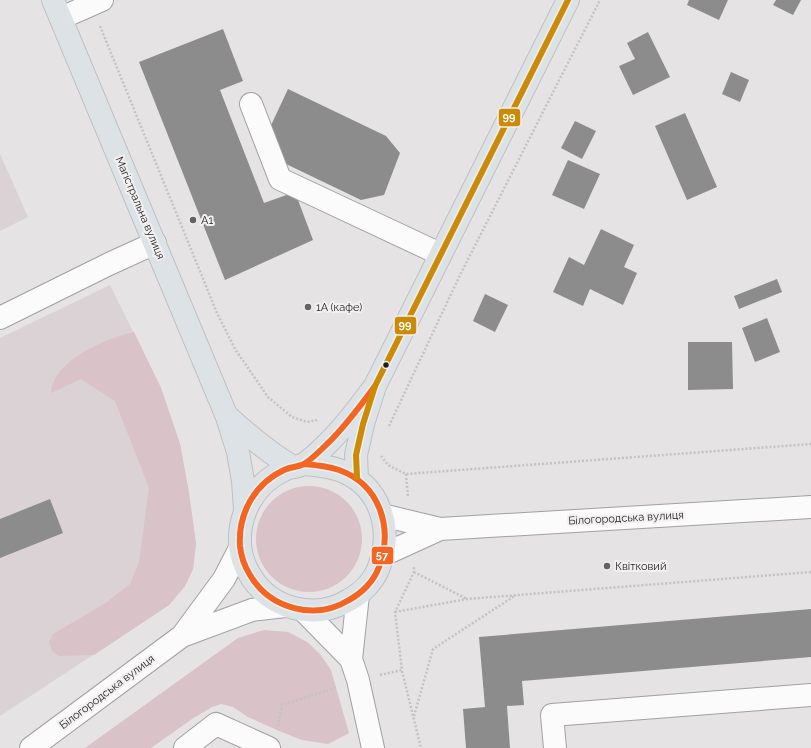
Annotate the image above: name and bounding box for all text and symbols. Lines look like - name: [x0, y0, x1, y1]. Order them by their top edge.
- line badge: 99: [498, 108, 521, 127]
- text: 99: [503, 111, 516, 124]
- street label: Магістральна вулиця: [113, 155, 167, 261]
- place label: А1: [201, 214, 213, 227]
- marker: А1: [188, 215, 198, 225]
- place label: 1А (кафе): [316, 301, 362, 314]
- marker: 1А (кафе): [303, 302, 313, 312]
- line badge: 99: [394, 316, 417, 335]
- text: 99: [399, 319, 412, 332]
- unlabelled marker: [381, 360, 391, 370]
- street label: Білогородська вулиця: [568, 508, 684, 528]
- line badge: 57: [371, 546, 394, 565]
- text: 57: [376, 549, 389, 562]
- place label: Квітковий: [615, 560, 666, 573]
- marker: Квітковий: [602, 561, 612, 571]
- street label: Білогородська вулиця: [57, 652, 157, 732]

